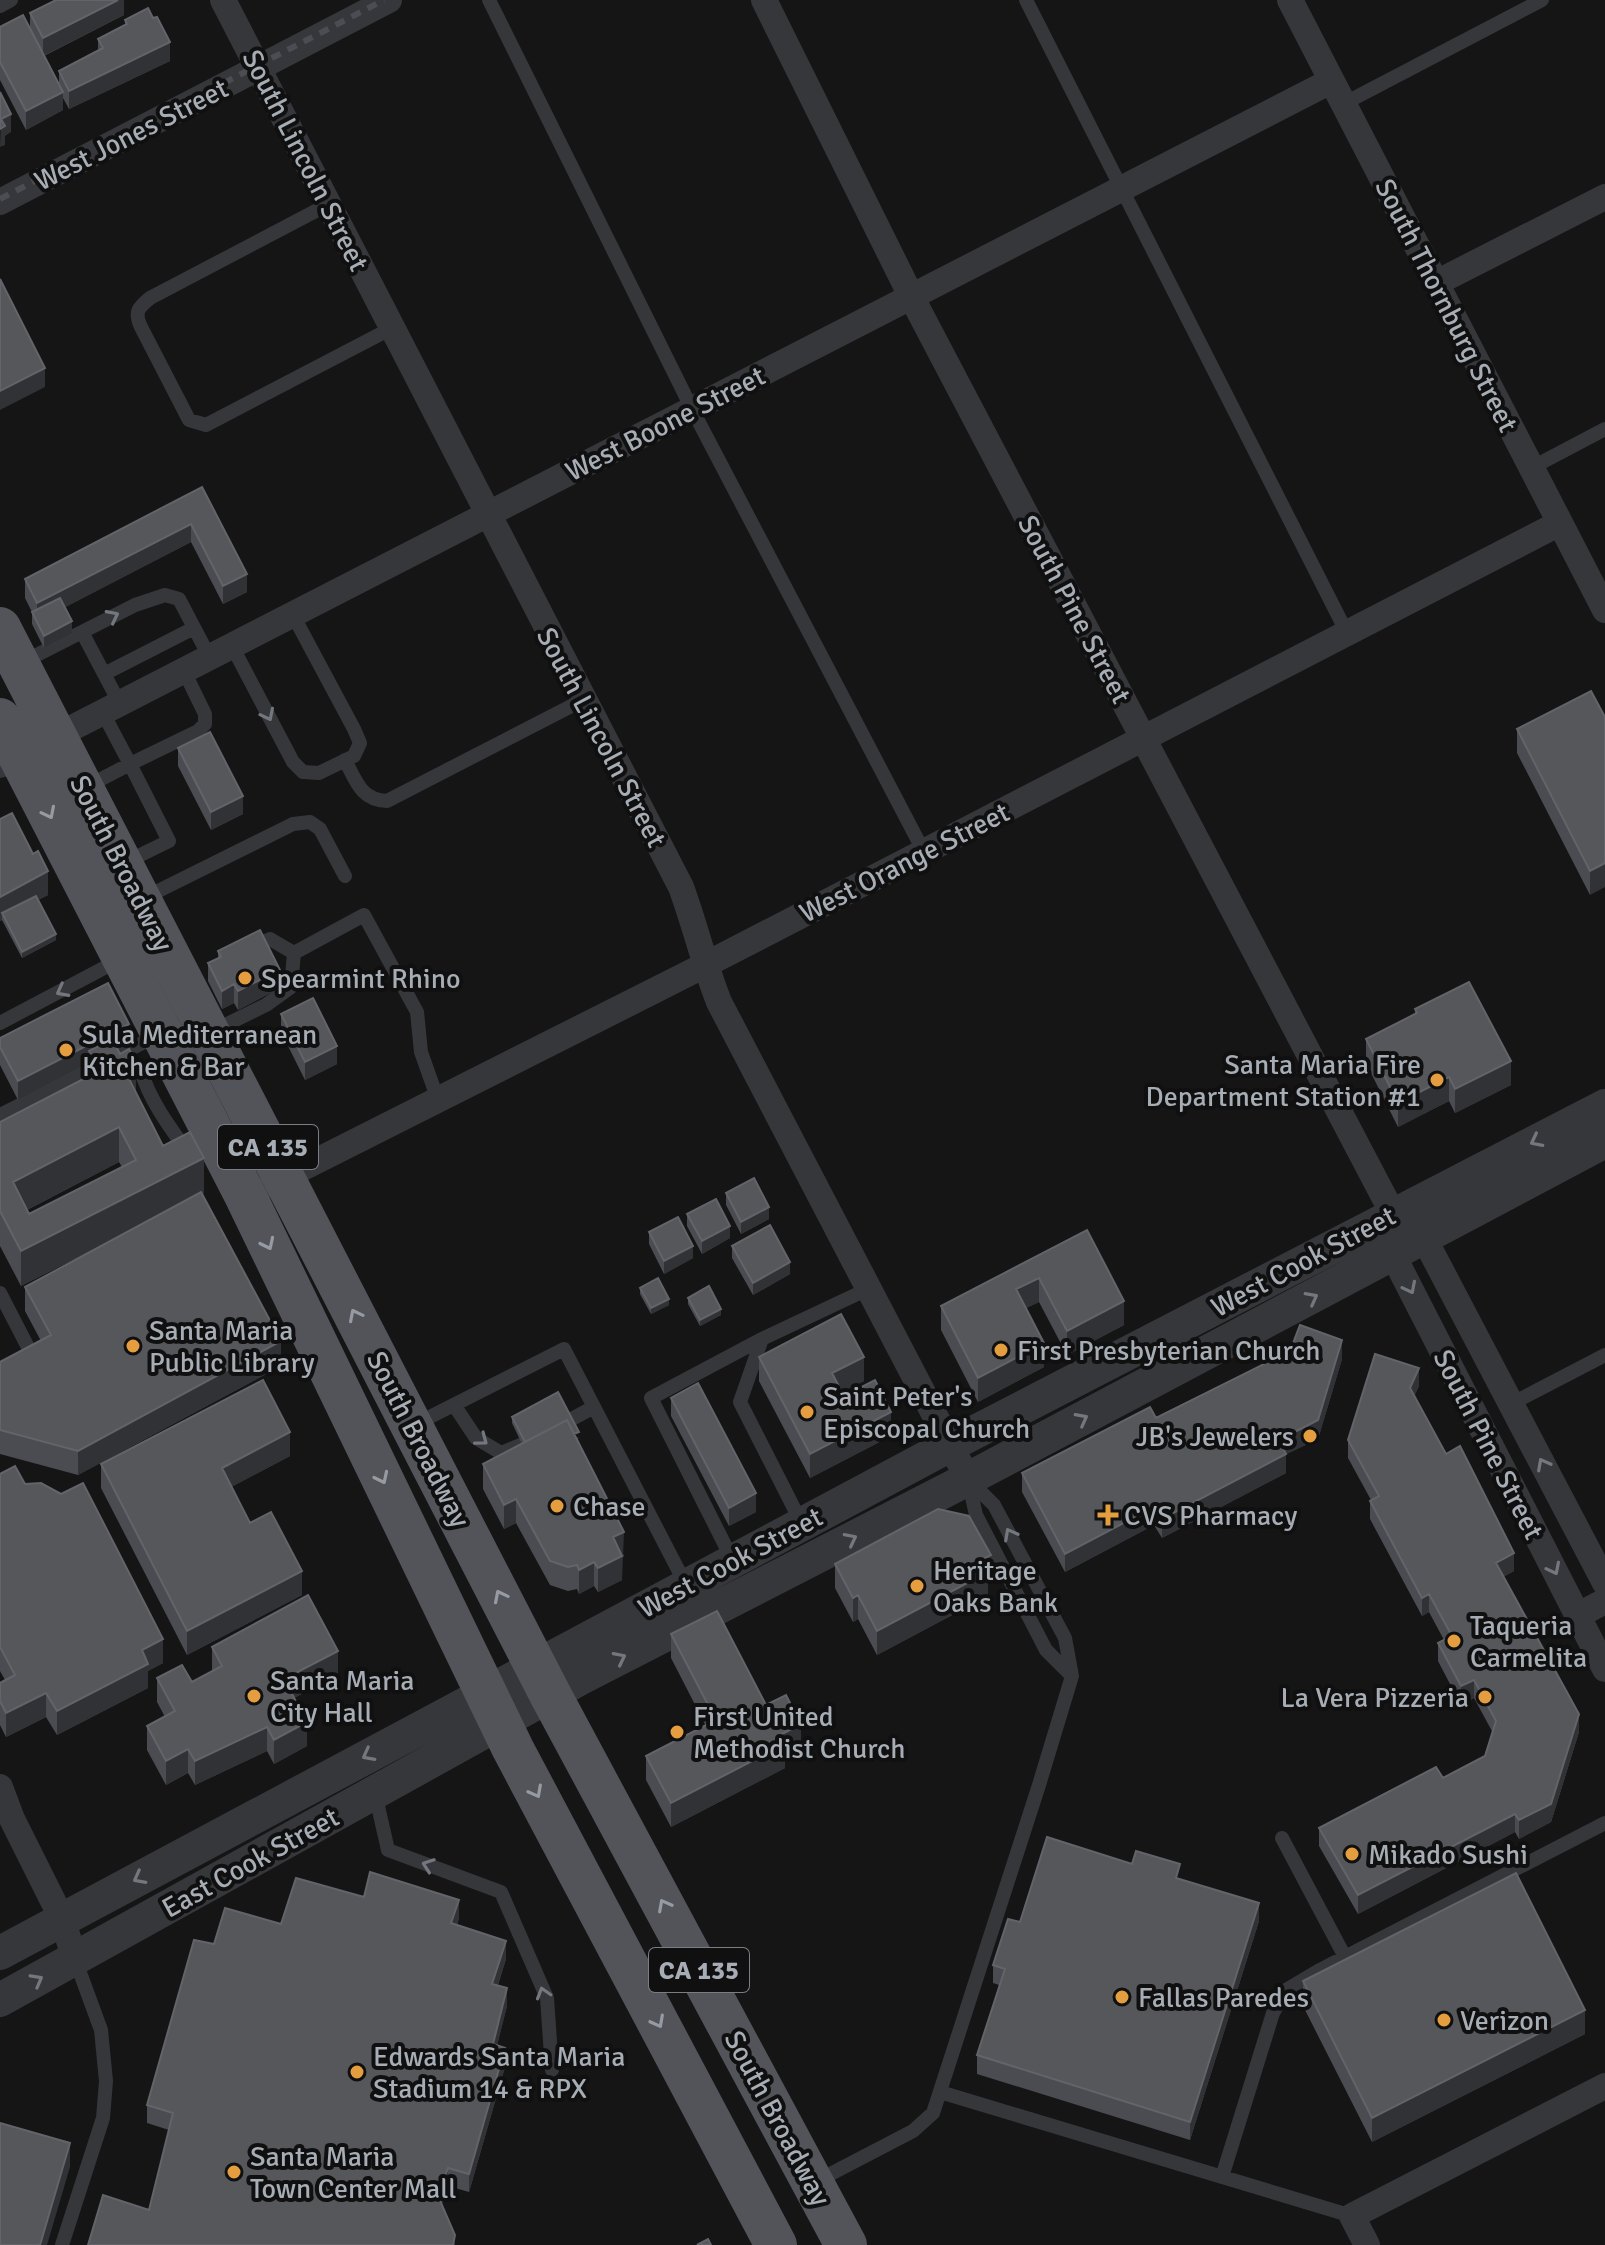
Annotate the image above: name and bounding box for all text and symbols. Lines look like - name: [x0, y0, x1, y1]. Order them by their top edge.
- street label: South Lincoln Street: [235, 44, 376, 277]
- street label: West Jones Street: [29, 71, 234, 198]
- street label: South Thornburg Street: [1367, 173, 1525, 438]
- street label: West Boone Street: [560, 359, 771, 489]
- street label: South Pine Street: [1010, 509, 1138, 710]
- one-way arrow: [105, 611, 120, 626]
- street label: South Lincoln Street: [529, 622, 673, 853]
- one-way arrow: [259, 707, 274, 722]
- street label: South Broadway: [62, 770, 180, 957]
- street label: West Orange Street: [794, 795, 1015, 930]
- one-way arrow: [39, 804, 54, 819]
- place label: Spearmint Rhino: [261, 962, 461, 996]
- marker: Spearmint Rhino: [236, 969, 254, 987]
- one-way arrow: [55, 981, 70, 996]
- place label: Sula Mediterranean Kitchen & Bar: [82, 1018, 317, 1084]
- marker: Sula Mediterranean Kitchen & Bar: [57, 1041, 75, 1059]
- place label: Santa Maria Fire Department Station #1: [1146, 1048, 1421, 1114]
- marker: Santa Maria Fire Department Station #1: [1428, 1071, 1446, 1089]
- road number: CA 135: [218, 1125, 318, 1169]
- one-way arrow: [1529, 1132, 1544, 1147]
- street label: West Cook Street: [1205, 1199, 1402, 1325]
- one-way arrow: [258, 1236, 274, 1250]
- one-way arrow: [1400, 1280, 1415, 1295]
- one-way arrow: [1303, 1292, 1318, 1307]
- one-way arrow: [350, 1309, 365, 1324]
- place label: Santa Maria Public Library: [149, 1314, 315, 1380]
- place label: First Presbyterian Church: [1017, 1334, 1321, 1368]
- marker: Santa Maria Public Library: [124, 1337, 142, 1355]
- marker: First Presbyterian Church: [992, 1341, 1010, 1359]
- street label: South Pine Street: [1426, 1344, 1551, 1545]
- street label: South Broadway: [359, 1346, 477, 1533]
- place label: Saint Peter's Episcopal Church: [823, 1380, 1030, 1446]
- marker: Saint Peter's Episcopal Church: [798, 1403, 816, 1421]
- one-way arrow: [1073, 1414, 1088, 1429]
- place label: JB's Jewelers: [1136, 1420, 1294, 1454]
- marker: JB's Jewelers: [1301, 1427, 1319, 1445]
- one-way arrow: [473, 1430, 488, 1445]
- one-way arrow: [1537, 1458, 1552, 1473]
- one-way arrow: [372, 1469, 388, 1484]
- place label: Chase: [573, 1490, 646, 1524]
- marker: Chase: [548, 1497, 566, 1515]
- place label: CVS Pharmacy: [1124, 1499, 1297, 1533]
- street label: West Cook Street: [632, 1500, 829, 1626]
- marker: CVS Pharmacy: [1099, 1506, 1117, 1524]
- one-way arrow: [1004, 1528, 1019, 1543]
- one-way arrow: [843, 1534, 857, 1549]
- place label: Heritage Oaks Bank: [933, 1554, 1058, 1620]
- one-way arrow: [1544, 1561, 1559, 1576]
- marker: Heritage Oaks Bank: [908, 1577, 926, 1595]
- one-way arrow: [495, 1590, 510, 1605]
- place label: Taqueria Carmelita: [1470, 1609, 1587, 1675]
- marker: Taqueria Carmelita: [1445, 1632, 1463, 1650]
- one-way arrow: [611, 1653, 626, 1668]
- place label: Santa Maria City Hall: [270, 1664, 415, 1730]
- place label: La Vera Pizzeria: [1281, 1681, 1469, 1715]
- marker: Santa Maria City Hall: [245, 1687, 263, 1705]
- marker: La Vera Pizzeria: [1476, 1688, 1494, 1706]
- place label: First United Methodist Church: [693, 1700, 905, 1766]
- marker: First United Methodist Church: [668, 1723, 686, 1741]
- one-way arrow: [362, 1745, 377, 1760]
- one-way arrow: [527, 1784, 542, 1798]
- street label: East Cook Street: [156, 1800, 345, 1926]
- place label: Mikado Sushi: [1368, 1838, 1528, 1872]
- marker: Mikado Sushi: [1343, 1845, 1361, 1863]
- one-way arrow: [422, 1858, 436, 1875]
- one-way arrow: [133, 1868, 148, 1883]
- one-way arrow: [658, 1898, 673, 1913]
- road number: CA 135: [649, 1948, 749, 1992]
- one-way arrow: [29, 1974, 44, 1989]
- place label: Fallas Paredes: [1138, 1981, 1309, 2015]
- one-way arrow: [537, 1987, 553, 2001]
- marker: Fallas Paredes: [1113, 1988, 1131, 2006]
- place label: Verizon: [1460, 2004, 1549, 2038]
- marker: Verizon: [1435, 2011, 1453, 2029]
- one-way arrow: [648, 2013, 663, 2028]
- street label: South Broadway: [717, 2025, 838, 2212]
- place label: Edwards Santa Maria Stadium 14 & RPX: [373, 2040, 625, 2106]
- marker: Edwards Santa Maria Stadium 14 & RPX: [348, 2063, 366, 2081]
- place label: Santa Maria Town Center Mall: [250, 2140, 456, 2206]
- marker: Santa Maria Town Center Mall: [225, 2163, 243, 2181]

